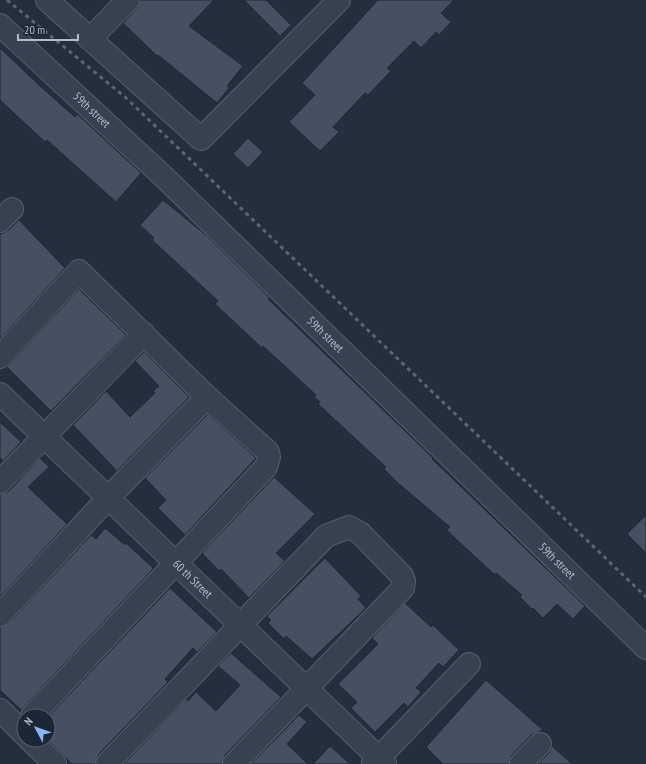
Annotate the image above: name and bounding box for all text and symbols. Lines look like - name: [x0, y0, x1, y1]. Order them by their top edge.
- scale bar: [18, 16, 78, 42]
- text: 20 m: [24, 22, 45, 37]
- street label: 59th street: [70, 89, 114, 131]
- street label: 59th street: [304, 313, 348, 356]
- street label: 59th street: [536, 539, 579, 582]
- street label: 60 th Street: [170, 556, 216, 602]
- north arrow: [16, 708, 56, 748]
- text: N: [21, 715, 36, 728]

